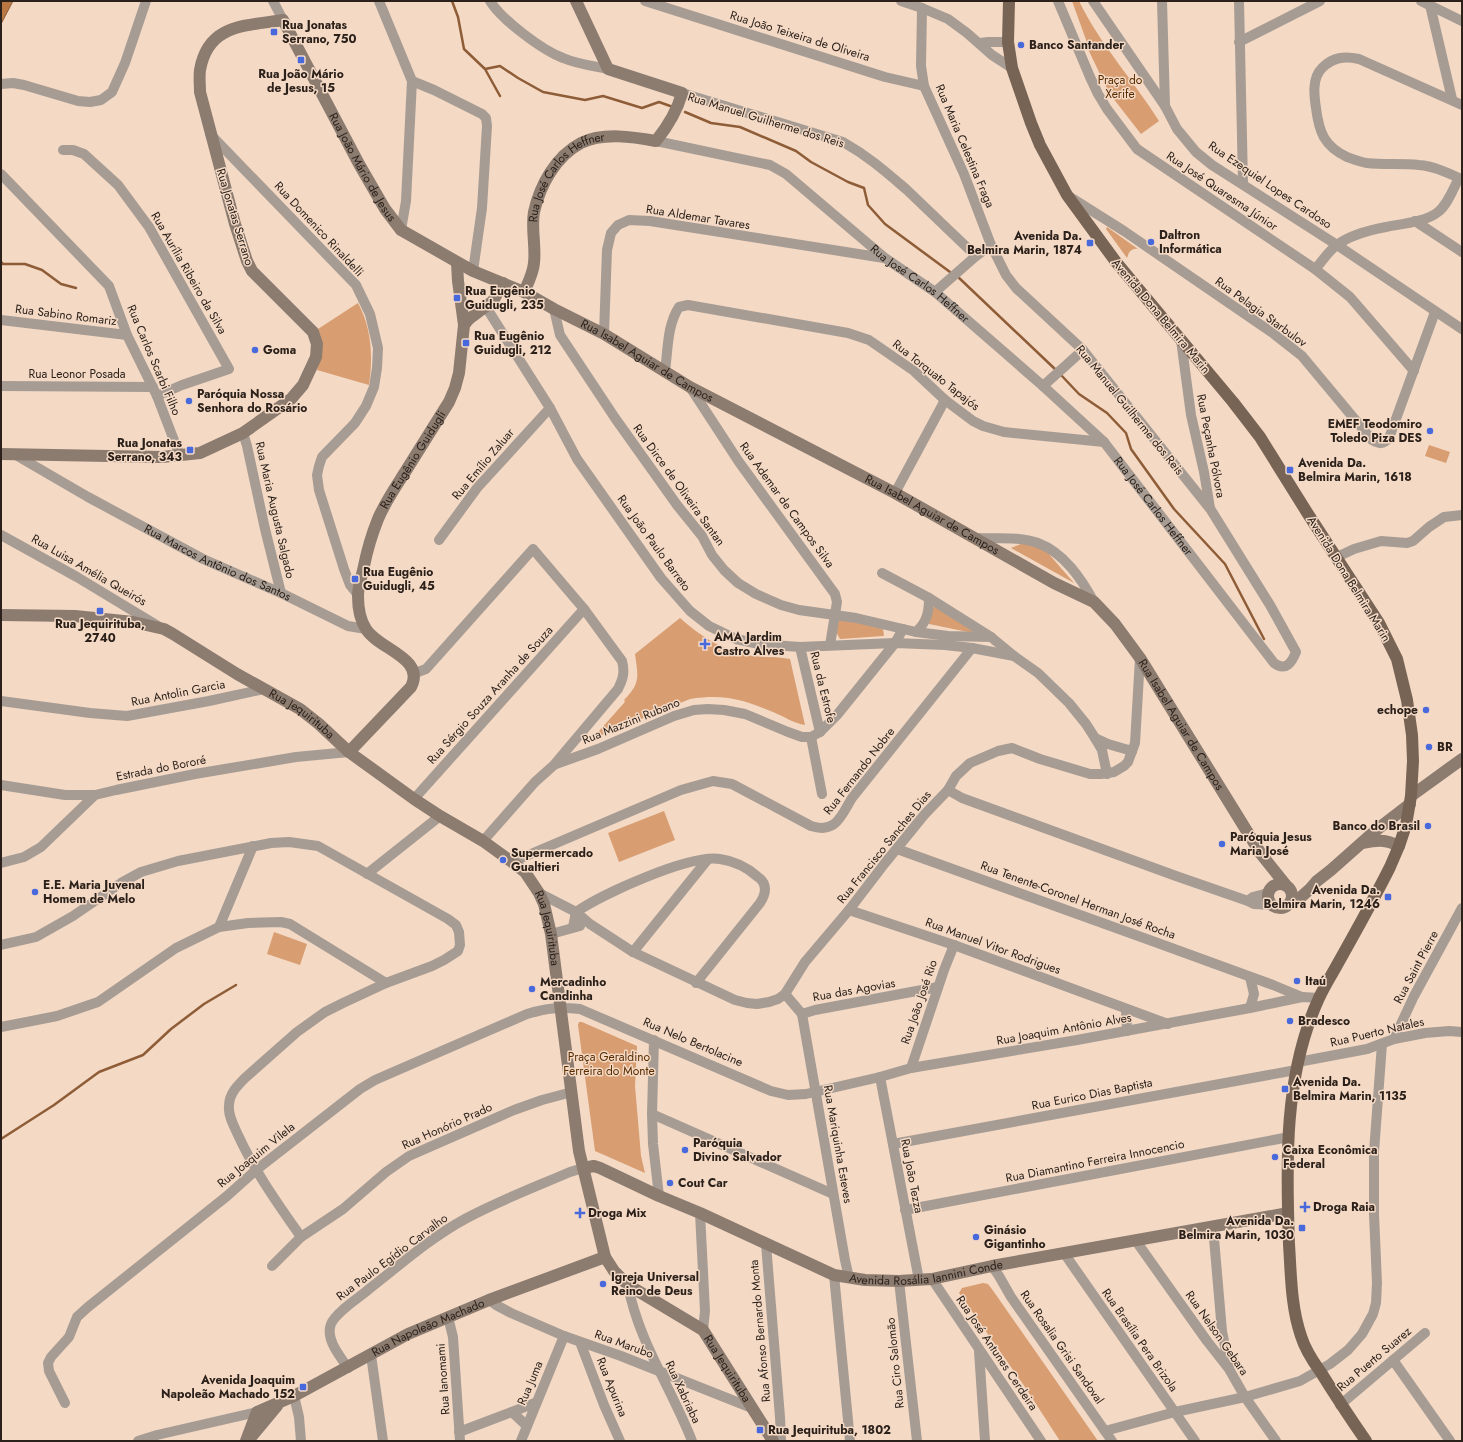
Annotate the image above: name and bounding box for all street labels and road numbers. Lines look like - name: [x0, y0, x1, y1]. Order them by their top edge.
- street label: Rua João Teixeira de Oliveira: [728, 6, 872, 66]
- street label: Rua Maria Celestina Fraga: [931, 81, 999, 211]
- street label: Rua Manuel Guilherme dos Reis: [685, 88, 847, 152]
- street label: Rua João Mário de Jesus: [324, 109, 401, 225]
- street label: Rua José Carlos Heffner: [524, 128, 606, 223]
- street label: Rua Ezequiel Lopes Cardoso: [1205, 137, 1336, 233]
- street label: Rua José Quaresma Júnior: [1163, 147, 1282, 236]
- street label: Rua Jonatas Serrano: [212, 166, 258, 268]
- street label: Rua Domenico Rinaldelli: [270, 177, 368, 281]
- street label: Rua Aldemar Tavares: [645, 200, 751, 234]
- street label: Rua Aurília Ribeiro da Silva: [147, 208, 232, 338]
- street label: Rua José Carlos Heffner: [866, 240, 974, 328]
- street label: Avenida Dona Belmira Marin: [1107, 255, 1215, 377]
- street label: Rua Pelagia Starbulov: [1211, 273, 1311, 352]
- street label: Rua Sabino Romariz: [14, 300, 118, 330]
- street label: Rua Carlos Scarbi Filho: [123, 302, 186, 419]
- street label: Rua Isabel Aguiar de Campos: [577, 315, 717, 407]
- street label: Rua Torquato Tapajós: [889, 335, 984, 415]
- street label: Rua Manuel Guilherme dos Reis: [1072, 341, 1188, 479]
- street label: Rua Leonor Posada: [28, 365, 126, 383]
- street label: Rua Peçanha Pólvora: [1192, 393, 1230, 500]
- street label: Rua Eugênio Guidugli: [375, 407, 450, 512]
- street label: Rua Dirce de Oliveira Santan: [629, 420, 729, 550]
- street label: Rua Emílio Zaluar: [448, 424, 519, 504]
- street label: Rua Ademar de Campos Silva: [735, 438, 839, 572]
- street label: Rua Maria Augusta Salgado: [251, 440, 300, 581]
- street label: Rua José Carlos Heffner: [1109, 453, 1198, 560]
- street label: Rua Isabel Aguiar de Campos: [862, 470, 1003, 559]
- street label: Rua João Paulo Barreto: [613, 491, 695, 595]
- street label: Avenida Dona Belmira Marin: [1303, 513, 1395, 645]
- street label: Rua Marcos Antônio dos Santos: [141, 520, 294, 606]
- street label: Rua Luisa Amélia Queirós: [28, 530, 150, 610]
- street label: Rua Sérgio Souza Aranha de Souza: [423, 622, 557, 768]
- street label: Rua da Estrofe: [805, 649, 841, 725]
- street label: Rua Isabel Aguiar de Campos: [1134, 655, 1229, 794]
- street label: Rua Antolin Garcia: [129, 675, 227, 711]
- street label: Rua Jequirituba: [266, 684, 339, 743]
- street label: Rua Mazzini Rubano: [579, 693, 683, 749]
- street label: Rua Fernando Nobre: [819, 723, 899, 819]
- street label: Estrada do Bororé: [114, 750, 208, 786]
- street label: Rua Francisco Sanches Dias: [833, 786, 935, 907]
- street label: Rua Tenente-Coronel Herman José Rocha: [978, 856, 1178, 944]
- street label: Rua Jequirituba: [530, 887, 564, 967]
- street label: Rua Manuel Vitor Rodrigues: [923, 913, 1063, 979]
- street label: Rua Saint Pierre: [1389, 927, 1443, 1007]
- street label: Rua João José Rio: [896, 957, 942, 1047]
- street label: Rua das Agovias: [811, 974, 897, 1006]
- street label: Rua Joaquim Antônio Alves: [995, 1008, 1133, 1050]
- street label: Rua Puerto Natales: [1328, 1012, 1426, 1052]
- street label: Rua Nelo Bertolacine: [640, 1013, 746, 1071]
- street label: Rua Eurico Dias Baptista: [1030, 1073, 1154, 1115]
- street label: Rua Mariquinha Esteves: [819, 1083, 857, 1205]
- street label: Rua Honório Prado: [399, 1098, 496, 1154]
- street label: Rua Joaquim Vilela: [213, 1118, 299, 1192]
- street label: Rua Diamantino Ferreira Innocencio: [1004, 1135, 1186, 1187]
- street label: Rua João Tezza: [896, 1137, 928, 1215]
- street label: Rua Paulo Egídio Carvalho: [333, 1209, 452, 1305]
- street label: Avenida Rosália Iannini Conde: [848, 1255, 1004, 1290]
- street label: Rua Afonso Bernardo Monta: [745, 1259, 775, 1403]
- street label: Rua Brasília Pera Brizola: [1098, 1285, 1183, 1395]
- street label: Rua Rosalia Grisi Sandoval: [1016, 1286, 1108, 1408]
- street label: Rua Nelson Gebara: [1181, 1287, 1253, 1379]
- street label: Rua José Antunes Cerdeira: [952, 1292, 1042, 1414]
- street label: Rua Napoleão Machado: [368, 1294, 488, 1361]
- street label: Rua Ciro Salomão: [881, 1316, 909, 1409]
- street label: Rua Puerto Suarez: [1333, 1322, 1416, 1396]
- street label: Rua Marubo: [592, 1325, 656, 1363]
- street label: Rua Jequirituba: [699, 1331, 756, 1406]
- street label: Rua Ianomami: [432, 1343, 454, 1415]
- street label: Rua Apurina: [592, 1355, 632, 1420]
- street label: Rua Juma: [513, 1358, 547, 1408]
- street label: Rua Xabriaba: [661, 1358, 705, 1426]

